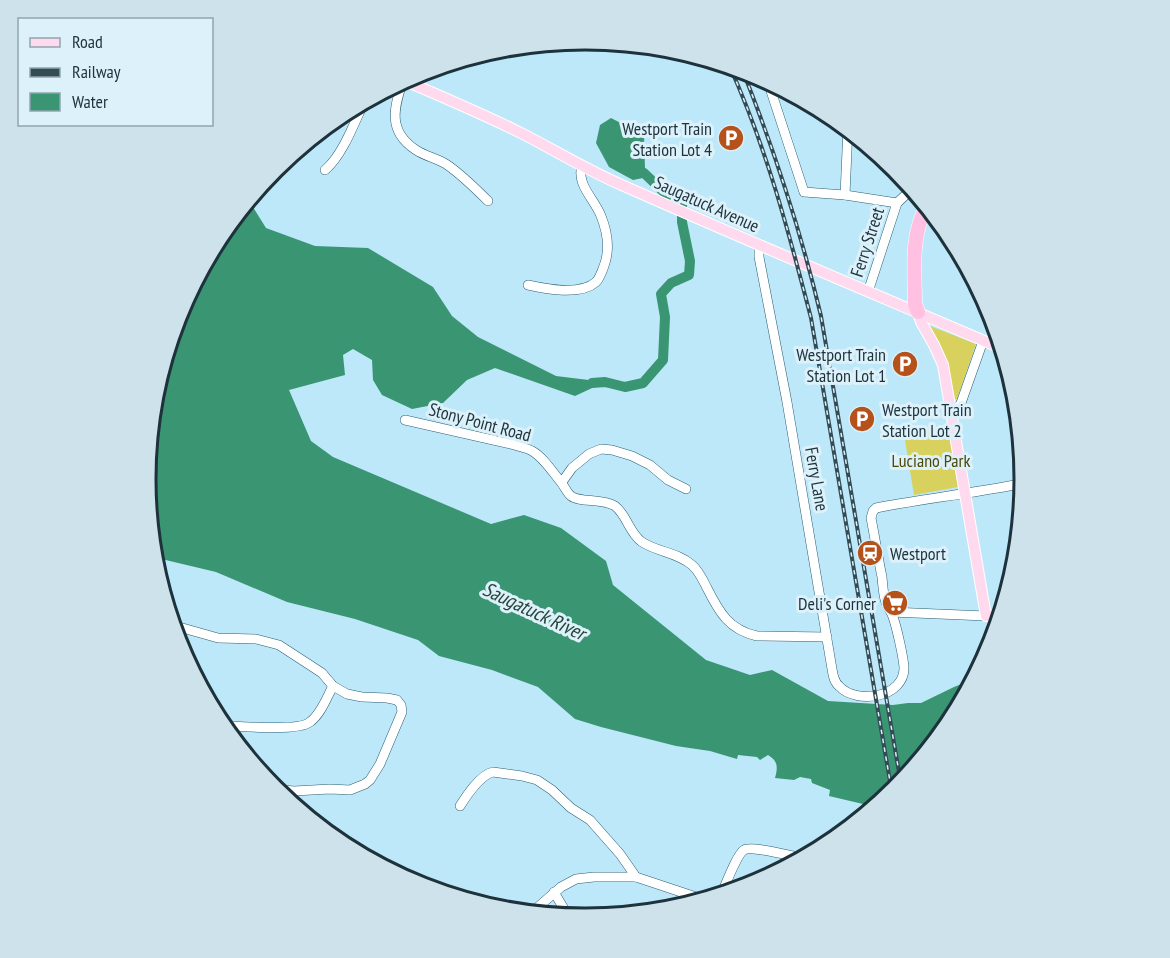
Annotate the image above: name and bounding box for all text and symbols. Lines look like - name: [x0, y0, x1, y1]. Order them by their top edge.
- legend: [18, 18, 213, 126]
- text: Road: [72, 30, 103, 53]
- text: Railway: [72, 60, 121, 83]
- text: Water: [72, 90, 108, 113]
- place label: Westport Train Station Lot 4: [622, 117, 712, 161]
- parking icon: Westport Train Station Lot 4: [716, 123, 746, 153]
- street label: Saugatuck Avenue: [651, 171, 763, 237]
- street label: Ferry Street: [845, 204, 889, 280]
- place label: Westport Train Station Lot 1: [796, 343, 886, 387]
- parking icon: Westport Train Station Lot 1: [890, 349, 920, 379]
- street label: Stony Point Road: [426, 397, 534, 447]
- place label: Westport Train Station Lot 2: [882, 398, 972, 442]
- parking icon: Westport Train Station Lot 2: [847, 404, 877, 434]
- street label: Ferry Lane: [800, 445, 834, 513]
- park label: Luciano Park: [892, 449, 970, 472]
- station icon: Westport: [855, 538, 885, 568]
- place label: Westport: [890, 542, 946, 565]
- water label: Saugatuck River: [479, 576, 592, 647]
- supermarket icon: Deli's Corner: [880, 588, 910, 618]
- place label: Deli's Corner: [798, 592, 876, 615]

